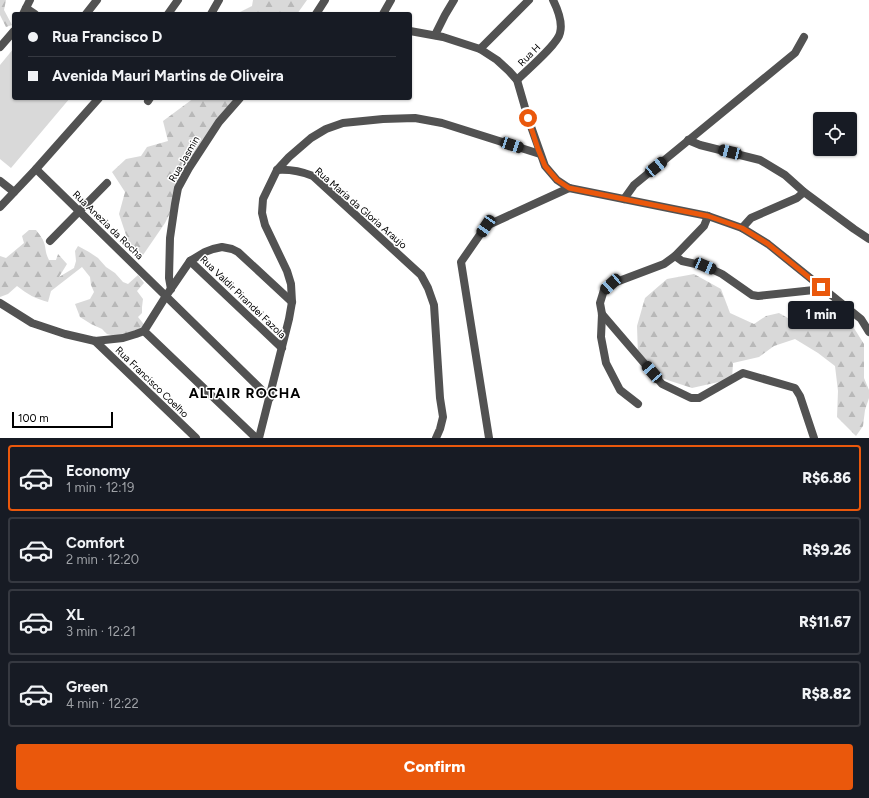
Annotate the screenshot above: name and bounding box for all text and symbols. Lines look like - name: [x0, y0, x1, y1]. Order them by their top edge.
- text: Rua Francisco D: [52, 28, 162, 46]
- street label: Rua H: [515, 41, 543, 69]
- text: Avenida Mauri Martins de Oliveira: [52, 67, 284, 85]
- route start: [519, 109, 537, 127]
- map controls: [813, 112, 857, 156]
- button: locate: [813, 112, 857, 156]
- street label: Rua Jasmin: [166, 133, 203, 184]
- car: [499, 136, 525, 154]
- car: [717, 143, 743, 161]
- car: [643, 155, 669, 179]
- street label: Rua Maria da Gloria Araujo: [312, 164, 410, 252]
- street label: Rua Anezia da Rocha: [70, 188, 146, 262]
- car: [474, 213, 498, 239]
- street label: Rua Valdir Pirandei Fazola: [197, 253, 289, 341]
- car: [692, 256, 718, 276]
- car: [598, 272, 624, 296]
- route end: [812, 278, 830, 296]
- callout: 1 min: [788, 301, 854, 329]
- text: 1 min: [805, 307, 837, 322]
- street label: Rua Francisco Coelho: [113, 344, 192, 420]
- car: [640, 359, 664, 385]
- district label: ALTAIR ROCHA: [189, 385, 301, 402]
- scale bar: [12, 410, 113, 429]
- text: 100 m: [18, 412, 49, 425]
- icon: car: [18, 460, 54, 496]
- text: Economy: [66, 462, 131, 480]
- text: R$6.86: [802, 469, 851, 487]
- text: 1 min · 12:19: [66, 480, 134, 495]
- icon: car: [18, 532, 54, 568]
- text: Comfort: [66, 534, 125, 552]
- text: R$9.26: [803, 541, 851, 559]
- text: 2 min · 12:20: [66, 552, 139, 567]
- icon: car: [18, 604, 54, 640]
- text: XL: [66, 606, 84, 624]
- text: R$11.67: [799, 613, 851, 631]
- text: 3 min · 12:21: [66, 624, 136, 639]
- icon: car: [18, 676, 54, 712]
- text: Green: [66, 678, 108, 696]
- text: R$8.82: [802, 685, 851, 703]
- text: 4 min · 12:22: [66, 696, 139, 711]
- button: Confirm: [16, 744, 853, 790]

